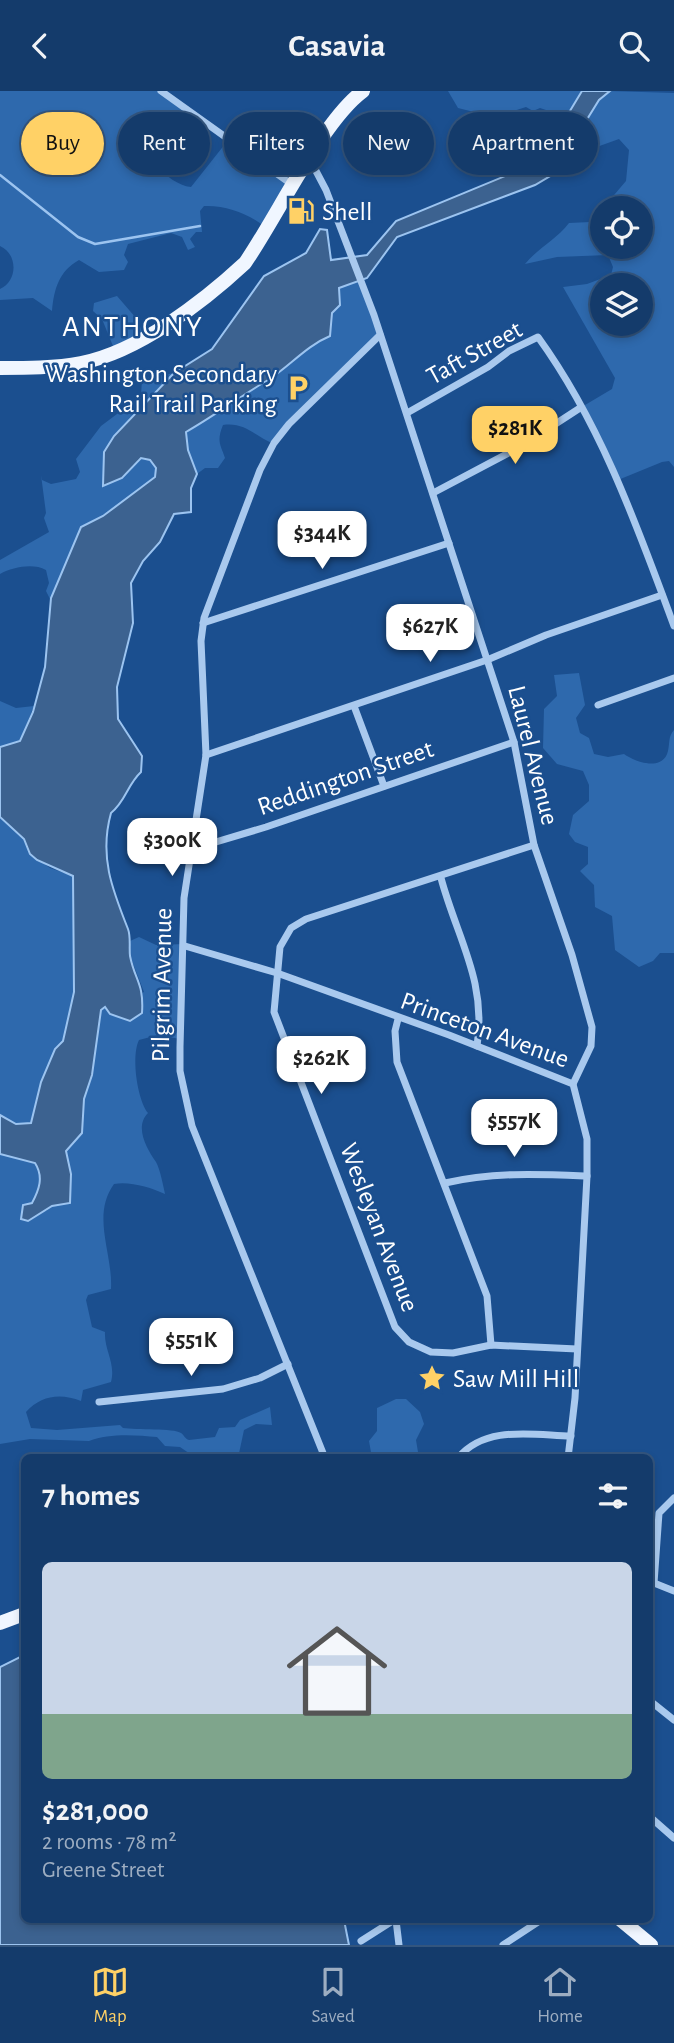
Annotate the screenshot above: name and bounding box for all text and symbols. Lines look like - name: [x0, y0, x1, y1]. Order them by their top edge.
- icon: back: [21, 27, 59, 65]
- icon: search: [615, 27, 653, 65]
- text: Casavia: [288, 30, 386, 62]
- chip: Buy: [21, 112, 104, 175]
- chip: Rent: [118, 112, 210, 175]
- chip: Filters: [224, 112, 329, 175]
- chip: New: [343, 112, 434, 175]
- chip: Apartment: [448, 112, 598, 175]
- fuel station icon: Shell: [286, 196, 316, 226]
- map controls: [590, 196, 653, 336]
- button: locate: [590, 196, 653, 259]
- place label: Shell: [322, 199, 372, 225]
- button: layers: [590, 273, 653, 336]
- district label: ANTHONY: [62, 312, 204, 342]
- street label: Taft Street: [422, 316, 527, 390]
- place label: Washington Secondary Rail Trail Parking: [45, 361, 277, 417]
- parking icon: Washington Secondary Rail Trail Parking: [283, 373, 313, 403]
- pin: $281K: [466, 407, 564, 466]
- text: $281K: [488, 417, 542, 440]
- pin: $344K: [273, 511, 371, 571]
- text: $344K: [294, 522, 350, 545]
- pin: $627K: [381, 605, 479, 664]
- text: $627K: [402, 615, 458, 638]
- street label: Laurel Avenue: [503, 683, 563, 828]
- street label: Reddington Street: [254, 736, 437, 820]
- pin: $300K: [123, 819, 221, 878]
- text: $300K: [143, 829, 201, 852]
- street label: Pilgrim Avenue: [148, 908, 176, 1062]
- street label: Princeton Avenue: [397, 987, 572, 1072]
- pin: $262K: [272, 1037, 370, 1096]
- text: $262K: [293, 1047, 349, 1070]
- pin: $557K: [465, 1100, 563, 1159]
- text: $557K: [487, 1110, 541, 1133]
- street label: Wesleyan Avenue: [335, 1140, 423, 1315]
- pin: $551K: [142, 1319, 240, 1378]
- text: $551K: [165, 1329, 217, 1352]
- place icon: Saw Mill Hill: [417, 1363, 447, 1393]
- place label: Saw Mill Hill: [453, 1366, 579, 1392]
- icon: filters: [594, 1477, 632, 1515]
- text: 7 homes: [42, 1481, 140, 1511]
- icon: home: [274, 1608, 400, 1734]
- text: $281,000: [42, 1796, 149, 1826]
- text: 2 rooms · 78 m²: [42, 1831, 177, 1854]
- text: Greene Street: [42, 1859, 164, 1882]
- tab: Map: [91, 1963, 129, 2028]
- tab: Saved: [311, 1963, 355, 2028]
- tab: Home: [537, 1963, 583, 2028]

